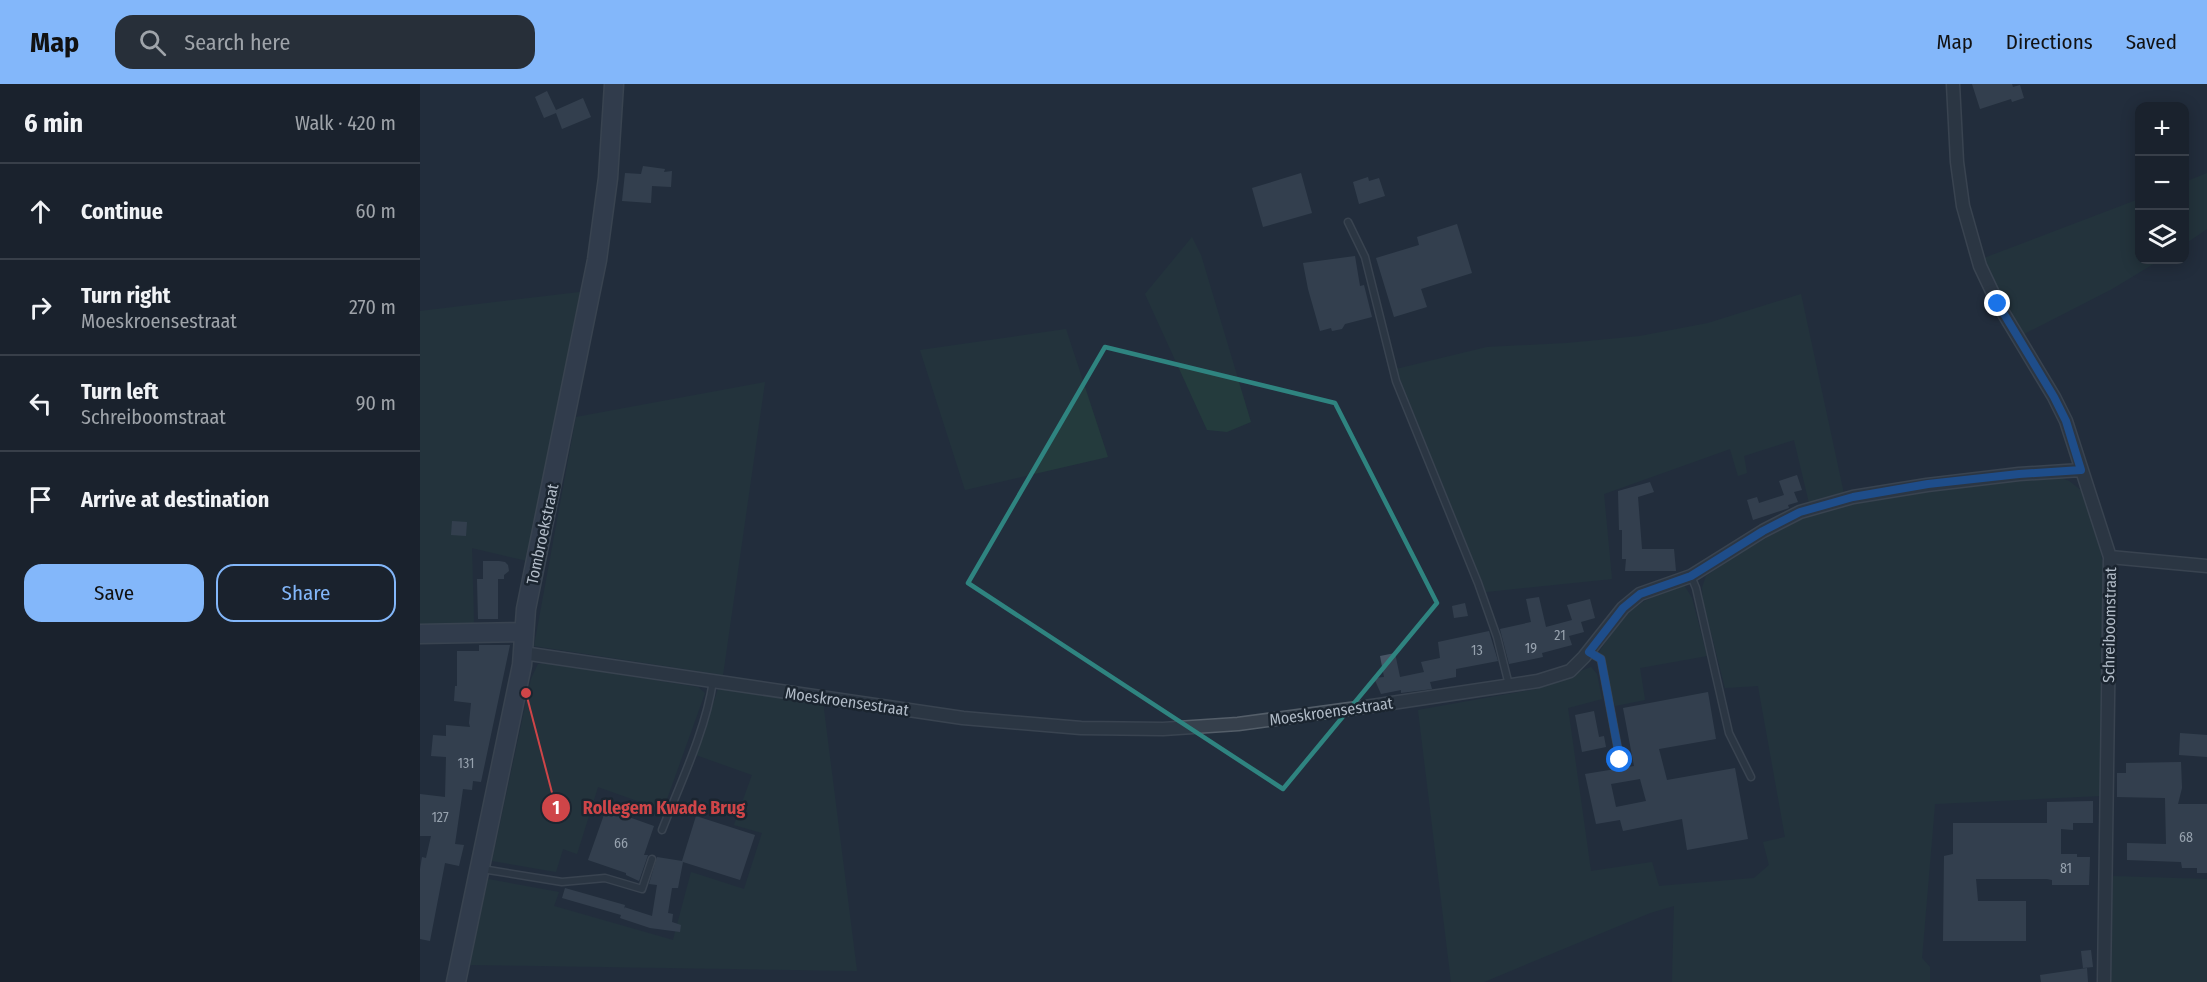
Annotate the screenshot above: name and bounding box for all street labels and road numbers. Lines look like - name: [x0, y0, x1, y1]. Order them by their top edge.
- street label: Tombroekstraat: [523, 481, 563, 586]
- street label: Schreiboomstraat: [2099, 566, 2120, 683]
- street label: Moeskroensestraat: [784, 683, 911, 720]
- street label: Moeskroensestraat: [1268, 693, 1395, 730]

